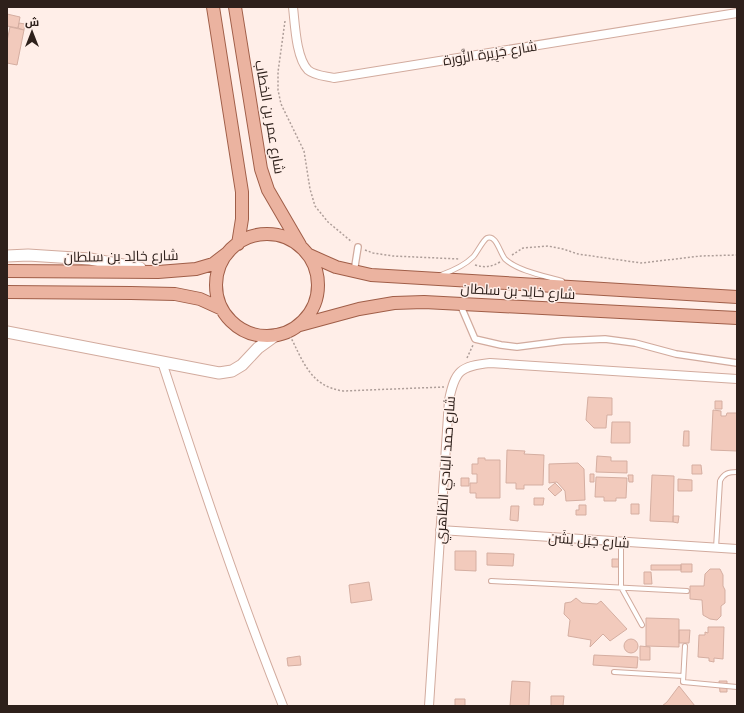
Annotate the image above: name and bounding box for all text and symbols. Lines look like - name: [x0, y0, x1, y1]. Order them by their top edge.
- north arrow: [12, 12, 52, 52]
- text: ش: [25, 15, 39, 29]
- street label: شارع جَزِيرة الزَّورة: [442, 36, 538, 70]
- street label: شارع عمر بن الخطاب: [251, 59, 289, 175]
- street label: شارع خالِد بن سلطان: [63, 246, 179, 266]
- street label: شارع خالِد بن سلطان: [460, 279, 576, 303]
- street label: شارع حمد البادي الظاهري: [431, 395, 462, 545]
- street label: شارع جَبَل لِشَن: [548, 528, 630, 552]

